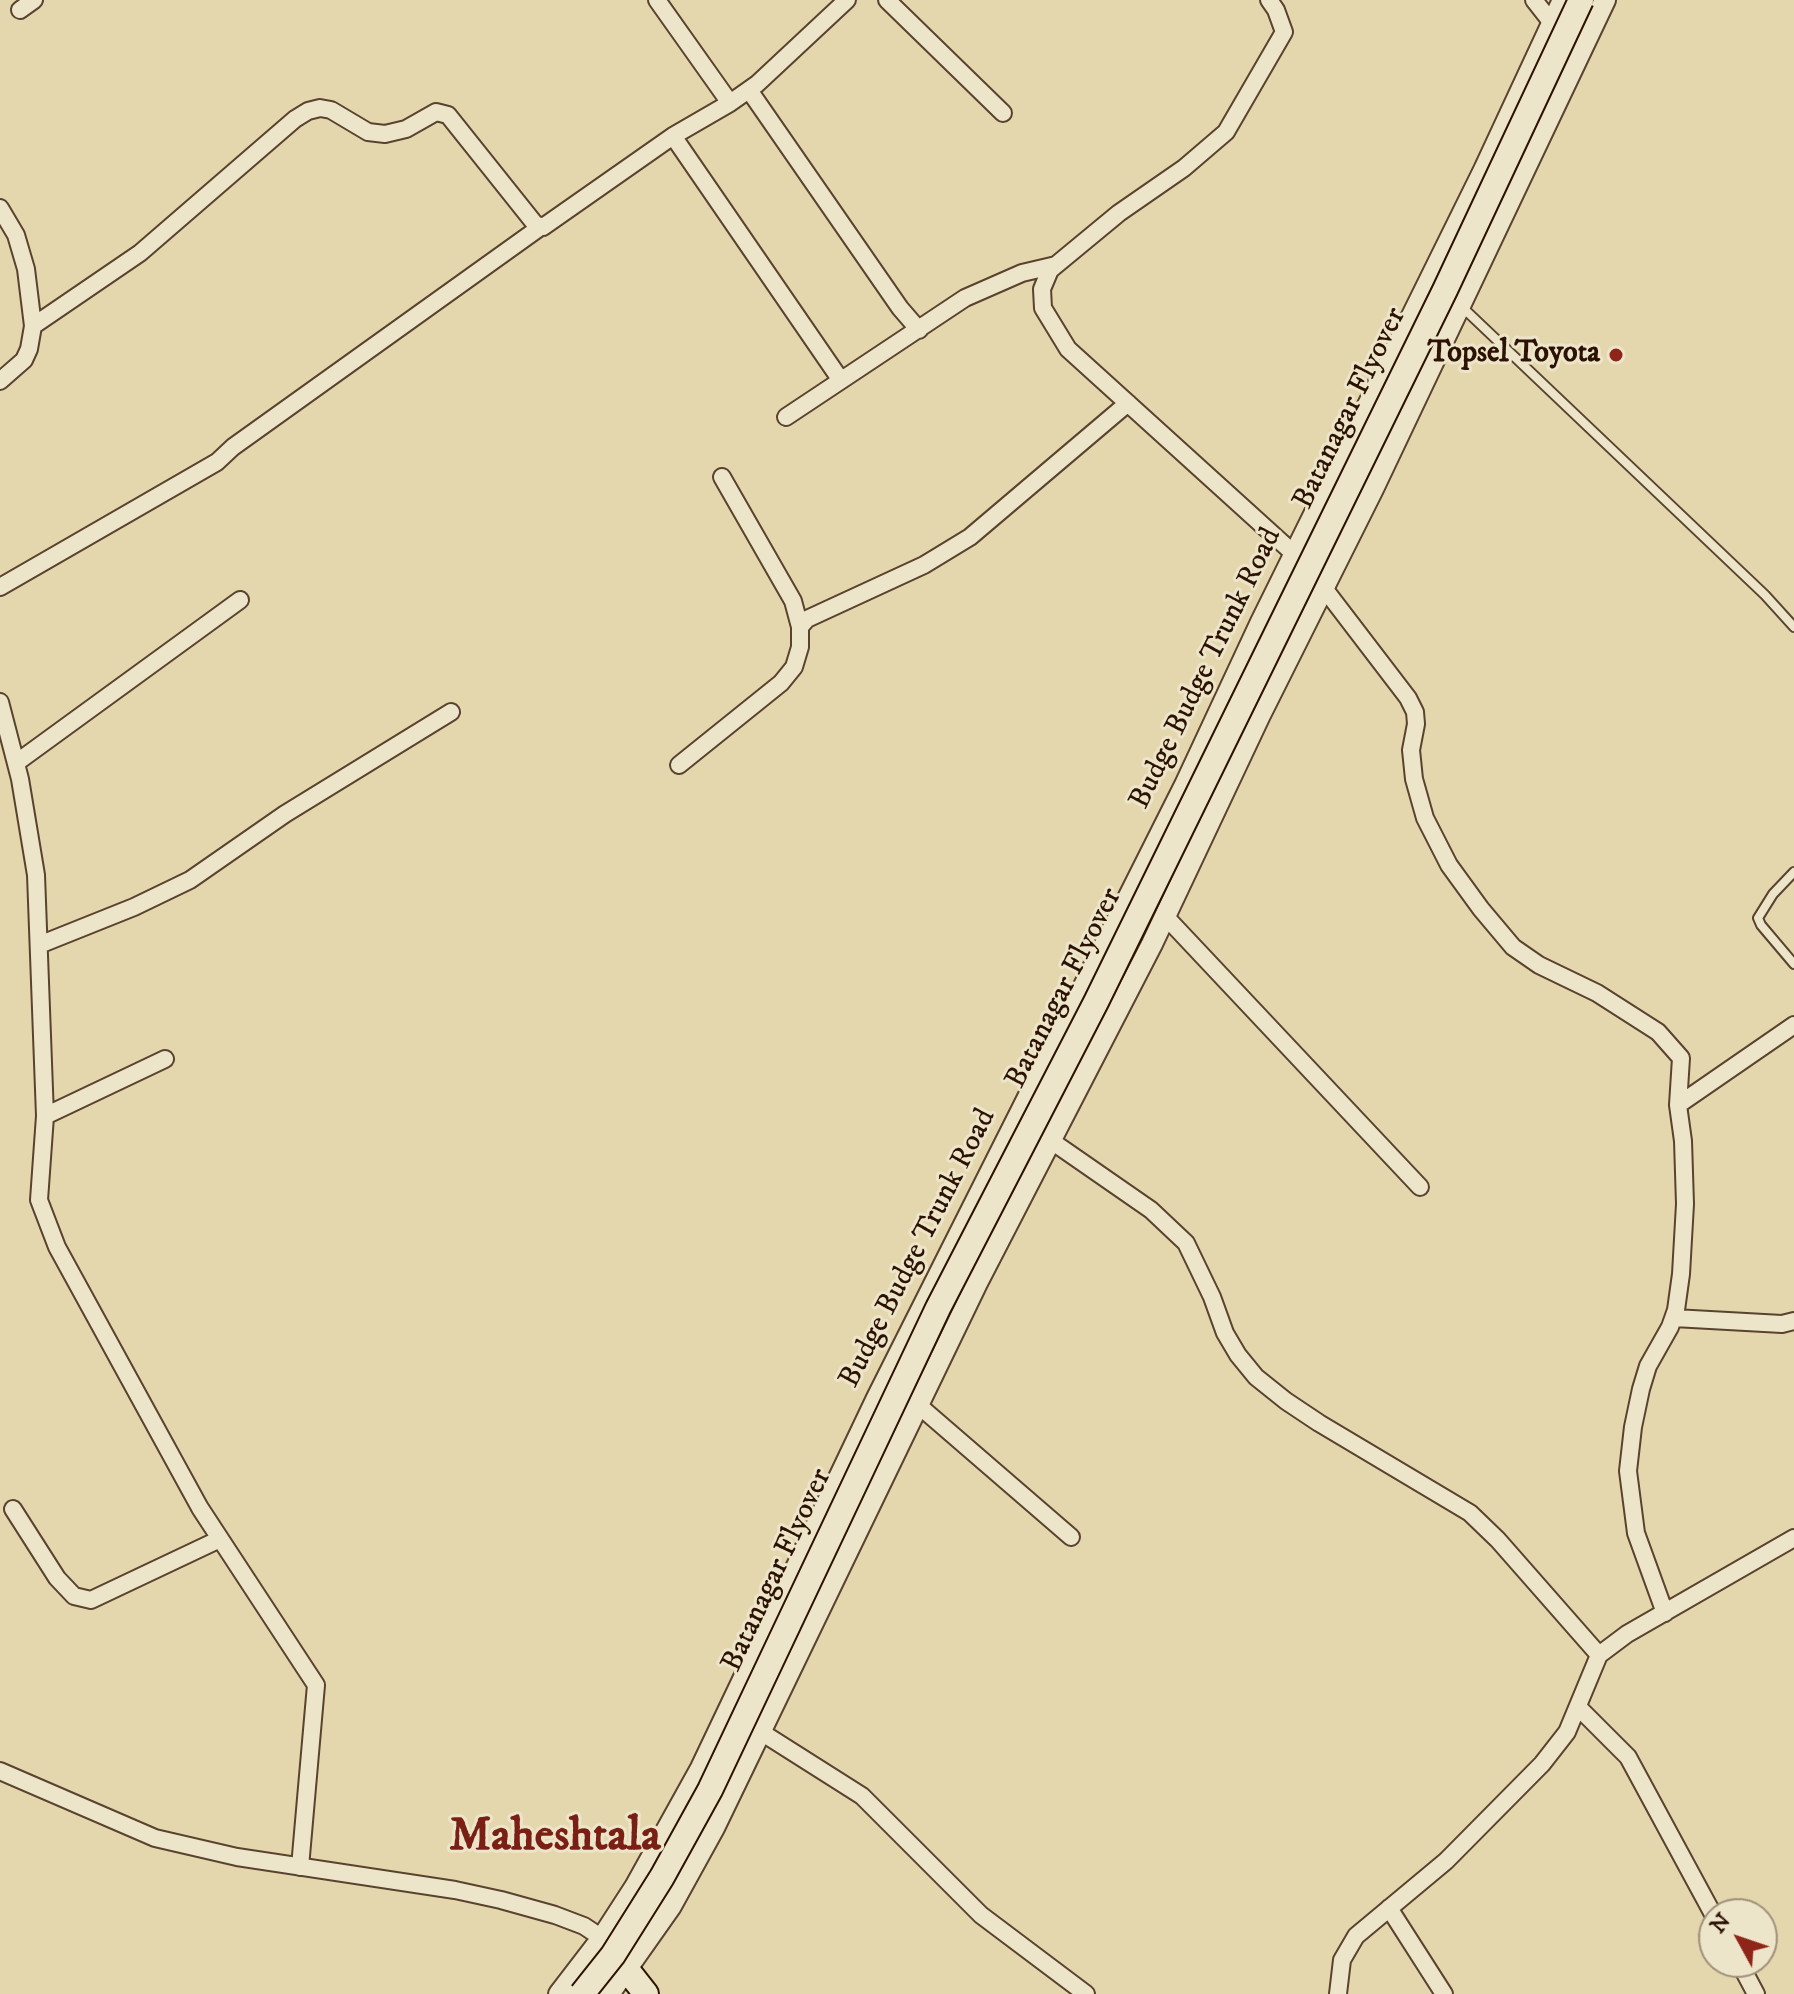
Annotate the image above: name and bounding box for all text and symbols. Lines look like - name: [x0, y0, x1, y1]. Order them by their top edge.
- street label: Batanagar Flyover: [1287, 302, 1415, 516]
- place label: Topsel Toyota: [1428, 337, 1600, 373]
- marker: Topsel Toyota: [1607, 346, 1625, 364]
- street label: Budge Budge Trunk Road: [1123, 523, 1291, 815]
- street label: Batanagar Flyover: [999, 883, 1131, 1095]
- street label: Budge Budge Trunk Road: [833, 1104, 1005, 1394]
- street label: Batanagar Flyover: [715, 1464, 841, 1678]
- district label: Maheshtala: [449, 1811, 661, 1867]
- north arrow: [1698, 1898, 1778, 1978]
- text: N: [1705, 1908, 1737, 1939]

